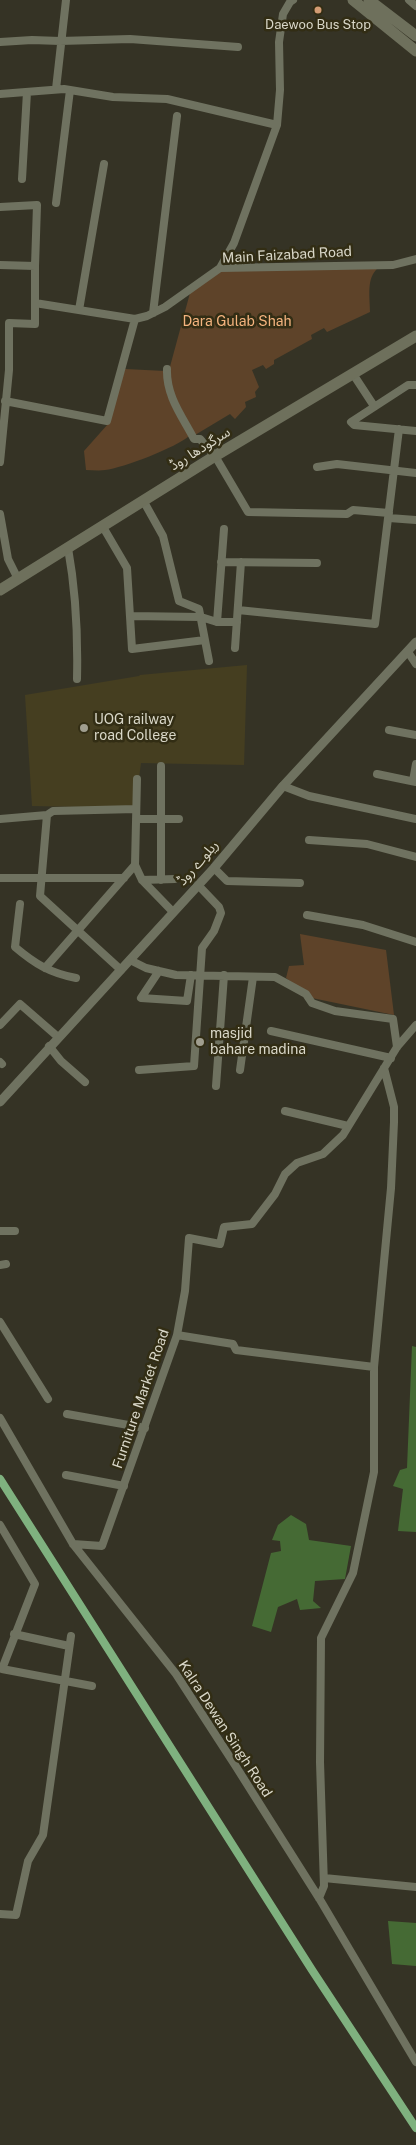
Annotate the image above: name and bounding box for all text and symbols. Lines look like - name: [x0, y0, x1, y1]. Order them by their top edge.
- marker: Daewoo Bus Stop: [313, 5, 323, 15]
- place label: Daewoo Bus Stop: [265, 17, 371, 33]
- street label: Main Faizabad Road: [222, 243, 352, 267]
- park label: Dara Gulab Shah: [182, 314, 292, 330]
- street label: سرگودھا روڈ: [166, 424, 234, 474]
- place label: UOG railway road College: [94, 712, 176, 744]
- marker: UOG railway road College: [78, 722, 90, 734]
- street label: ریلوے روڈ: [174, 837, 222, 889]
- place label: masjid bahare madina: [210, 1026, 306, 1058]
- marker: masjid bahare madina: [194, 1036, 206, 1048]
- street label: Furniture Market Road: [109, 1327, 173, 1471]
- street label: Kalra Dewan Singh Road: [174, 1658, 276, 1800]

